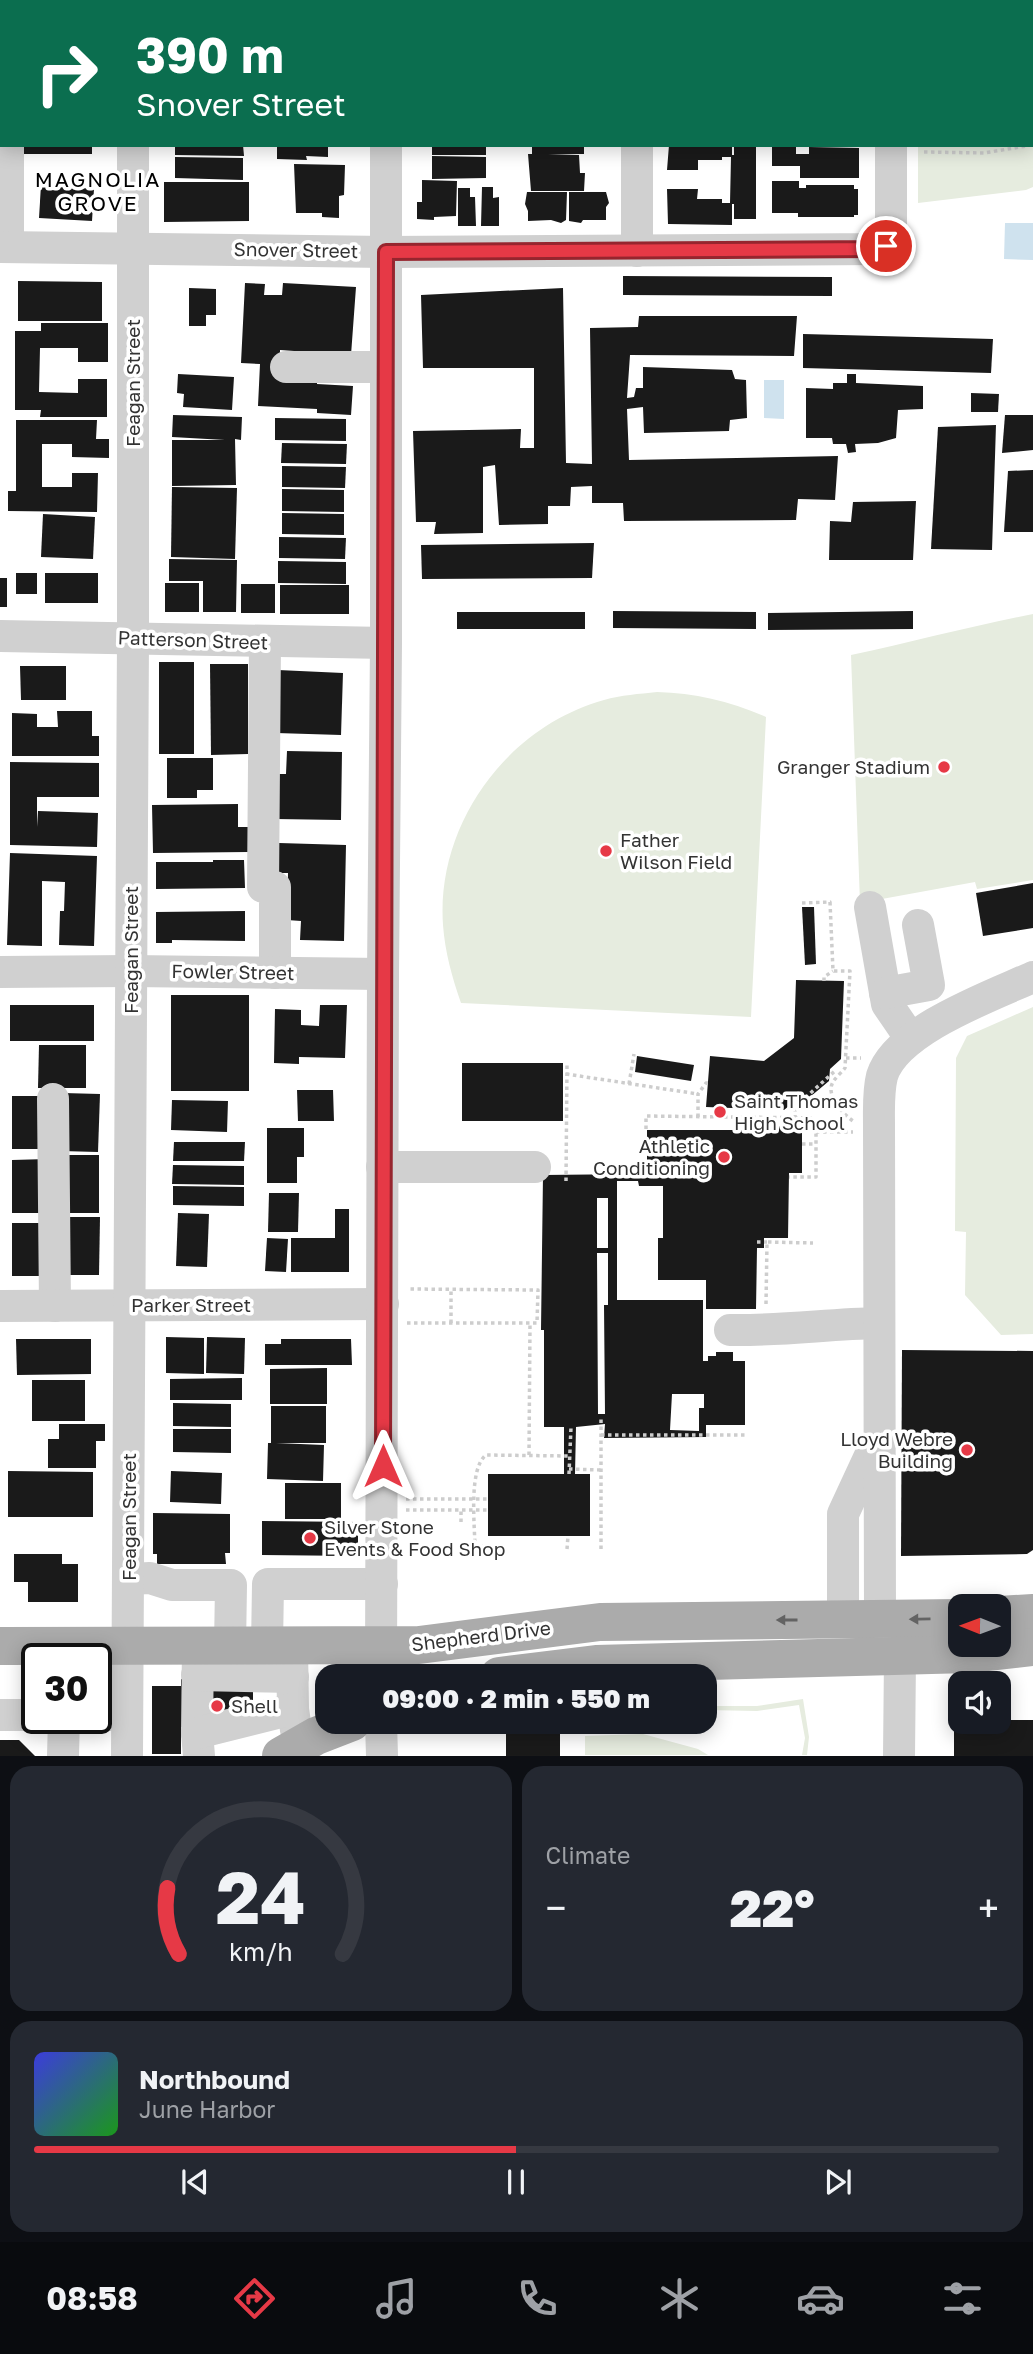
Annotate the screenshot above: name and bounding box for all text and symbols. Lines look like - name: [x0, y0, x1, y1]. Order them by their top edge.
- text: 390 m: [136, 25, 284, 84]
- icon: right: [21, 28, 112, 119]
- text: Snover Street: [136, 85, 346, 123]
- district label: MAGNOLIA GROVE: [35, 166, 161, 216]
- pin: [856, 216, 916, 276]
- icon: arrive: [867, 227, 905, 265]
- street label: Snover Street: [234, 237, 358, 262]
- street label: Feagan Street: [121, 319, 144, 447]
- street label: Patterson Street: [117, 625, 269, 654]
- place label: Granger Stadium: [777, 755, 930, 778]
- marker: Granger Stadium: [936, 759, 952, 775]
- place label: Father Wilson Field: [620, 828, 732, 873]
- marker: Father Wilson Field: [598, 843, 614, 859]
- street label: Feagan Street: [119, 886, 142, 1014]
- street label: Fowler Street: [171, 959, 295, 984]
- place label: Saint Thomas High School: [734, 1089, 858, 1134]
- marker: Saint Thomas High School: [712, 1104, 728, 1120]
- place label: Athletic Conditioning: [593, 1134, 710, 1179]
- marker: Athletic Conditioning: [716, 1149, 732, 1165]
- street label: Parker Street: [131, 1293, 251, 1316]
- place label: Lloyd Webre Building: [840, 1427, 953, 1472]
- position arrow: [346, 1429, 420, 1503]
- marker: Lloyd Webre Building: [959, 1442, 975, 1458]
- street label: Feagan Street: [117, 1453, 140, 1581]
- place label: Silver Stone Events & Food Shop: [324, 1515, 505, 1560]
- marker: Silver Stone Events & Food Shop: [302, 1530, 318, 1546]
- north arrow: [948, 1594, 1012, 1657]
- map controls: [948, 1594, 1011, 1734]
- one-way arrow: [909, 1613, 931, 1625]
- one-way arrow: [776, 1614, 798, 1626]
- street label: Shepherd Drive: [410, 1616, 552, 1655]
- speed limit sign: 30: [21, 1643, 112, 1734]
- button: sound: [948, 1671, 1011, 1734]
- text: 09:00 · 2 min · 550 m: [382, 1683, 650, 1714]
- place label: Shell: [231, 1694, 278, 1717]
- marker: Shell: [209, 1698, 225, 1714]
- text: Climate: [546, 1841, 630, 1869]
- text: 24: [216, 1854, 306, 1941]
- text: 22°: [730, 1876, 815, 1938]
- text: −: [546, 1885, 566, 1930]
- text: +: [978, 1885, 999, 1930]
- text: km/h: [229, 1936, 293, 1967]
- text: Northbound: [139, 2064, 290, 2095]
- text: June Harbor: [139, 2095, 275, 2123]
- icon: previous: [176, 2163, 214, 2201]
- icon: pause: [497, 2163, 535, 2201]
- icon: next: [819, 2163, 857, 2201]
- icon: directions: [230, 2274, 279, 2323]
- icon: music: [372, 2274, 421, 2323]
- icon: phone: [513, 2274, 562, 2323]
- icon: climate: [655, 2274, 704, 2323]
- icon: car: [796, 2274, 845, 2323]
- icon: filters: [938, 2274, 987, 2323]
- text: 08:58: [46, 2279, 138, 2317]

